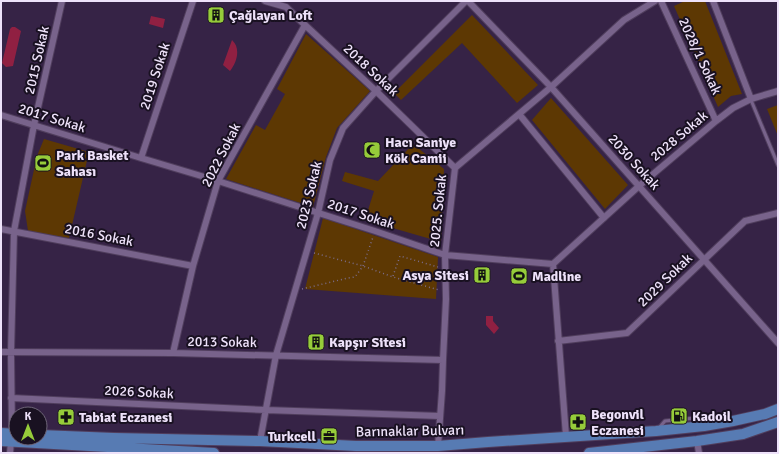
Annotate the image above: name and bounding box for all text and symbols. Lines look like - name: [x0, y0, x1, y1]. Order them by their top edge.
- building icon: Çağlayan Loft: [206, 5, 226, 25]
- place label: Çağlayan Loft: [229, 7, 313, 24]
- street label: 2028/1 Sokak: [675, 15, 725, 97]
- street label: 2015 Sokak: [21, 24, 53, 96]
- street label: 2019 Sokak: [136, 40, 174, 112]
- street label: 2018 Sokak: [340, 40, 402, 100]
- street label: 2017 Sokak: [16, 100, 88, 136]
- street label: 2028 Sokak: [647, 107, 711, 165]
- street label: 2022 Sokak: [198, 120, 244, 190]
- street label: 2030 Sokak: [604, 130, 664, 194]
- place label: Hacı Saniye Kök Camii: [385, 134, 456, 167]
- mosque icon: Hacı Saniye Kök Camii: [362, 140, 382, 160]
- place label: Park Basket Sahası: [56, 147, 129, 180]
- sports icon: Park Basket Sahası: [33, 153, 53, 173]
- street label: 2023 Sokak: [292, 159, 326, 231]
- street label: 2025. Sokak: [426, 174, 450, 248]
- street label: 2017 Sokak: [325, 195, 397, 233]
- street label: 2016 Sokak: [63, 220, 135, 250]
- street label: 2029 Sokak: [634, 250, 696, 310]
- building icon: Asya Sitesi: [472, 265, 492, 285]
- sports icon: Madline: [509, 266, 529, 286]
- place label: Asya Sitesi: [402, 267, 469, 284]
- place label: Madline: [532, 268, 581, 285]
- building icon: Kapşır Sitesi: [306, 332, 326, 352]
- street label: 2013 Sokak: [187, 333, 257, 351]
- place label: Kapşır Sitesi: [329, 334, 406, 351]
- street label: 2026 Sokak: [104, 382, 174, 402]
- north arrow: [8, 406, 48, 446]
- place label: Begonvil Eczanesi: [591, 406, 644, 439]
- fuel station icon: Kadoil: [669, 406, 689, 426]
- pharmacy icon: Tabiat Eczanesi: [56, 407, 76, 427]
- place label: Kadoil: [692, 408, 732, 425]
- place label: Tabiat Eczanesi: [79, 409, 172, 426]
- text: K: [25, 410, 32, 423]
- pharmacy icon: Begonvil Eczanesi: [568, 412, 588, 432]
- street label: Barınaklar Bulvarı: [356, 422, 464, 440]
- office icon: Turkcell: [319, 426, 339, 446]
- place label: Turkcell: [268, 428, 317, 445]

